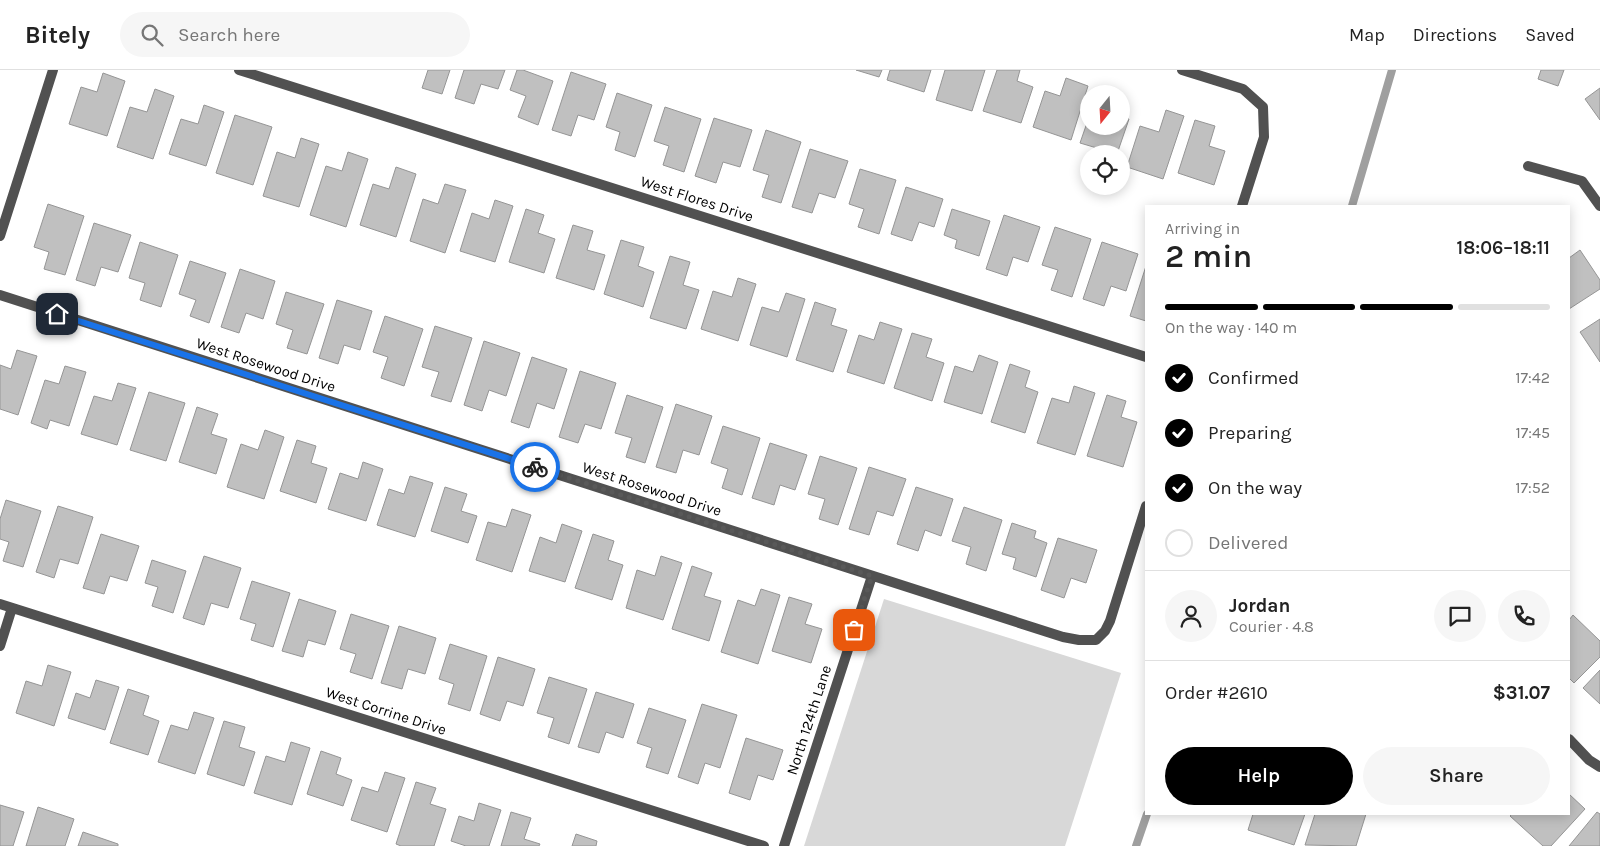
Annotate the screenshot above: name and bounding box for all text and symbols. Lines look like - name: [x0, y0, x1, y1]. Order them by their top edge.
- search box: [120, 12, 470, 57]
- text: Bitely: [25, 21, 90, 49]
- icon: search: [138, 21, 166, 49]
- text: Search here: [178, 24, 280, 46]
- text: Map: [1349, 24, 1385, 46]
- text: Directions: [1413, 24, 1497, 46]
- text: Saved: [1525, 24, 1575, 46]
- north arrow: [1080, 85, 1130, 135]
- map controls: [1080, 85, 1130, 195]
- button: locate: [1080, 145, 1130, 195]
- street label: West Flores Drive: [638, 172, 756, 226]
- text: Arriving in: [1165, 219, 1240, 238]
- text: 18:06–18:11: [1457, 237, 1550, 259]
- text: 2 min: [1165, 238, 1252, 275]
- pin: [36, 293, 78, 335]
- icon: home: [43, 300, 71, 328]
- text: On the way · 140 m: [1165, 318, 1297, 337]
- street label: West Rosewood Drive: [194, 334, 338, 396]
- icon: check: [1165, 364, 1193, 392]
- text: Confirmed: [1208, 367, 1299, 389]
- text: 17:42: [1515, 368, 1550, 387]
- icon: check: [1165, 419, 1193, 447]
- text: Preparing: [1208, 422, 1291, 444]
- text: 17:45: [1516, 423, 1550, 442]
- courier: [510, 442, 560, 492]
- icon: bike: [521, 453, 549, 481]
- street label: West Rosewood Drive: [580, 458, 724, 520]
- icon: check: [1165, 474, 1193, 502]
- text: On the way: [1208, 477, 1302, 499]
- text: 17:52: [1515, 478, 1550, 497]
- text: Delivered: [1208, 532, 1288, 554]
- button: person: [1165, 590, 1217, 642]
- button: chat: [1434, 590, 1486, 642]
- button: phone: [1498, 590, 1550, 642]
- text: Jordan: [1229, 595, 1290, 617]
- pin: [833, 609, 875, 651]
- icon: bag: [840, 616, 868, 644]
- text: Courier · 4.8: [1229, 617, 1314, 636]
- street label: North 124th Lane: [783, 663, 835, 777]
- text: Order #2610: [1165, 682, 1268, 704]
- text: $31.07: [1493, 682, 1550, 704]
- street label: West Corrine Drive: [323, 683, 449, 739]
- button: Help: [1165, 747, 1353, 805]
- button: Share: [1363, 747, 1550, 805]

